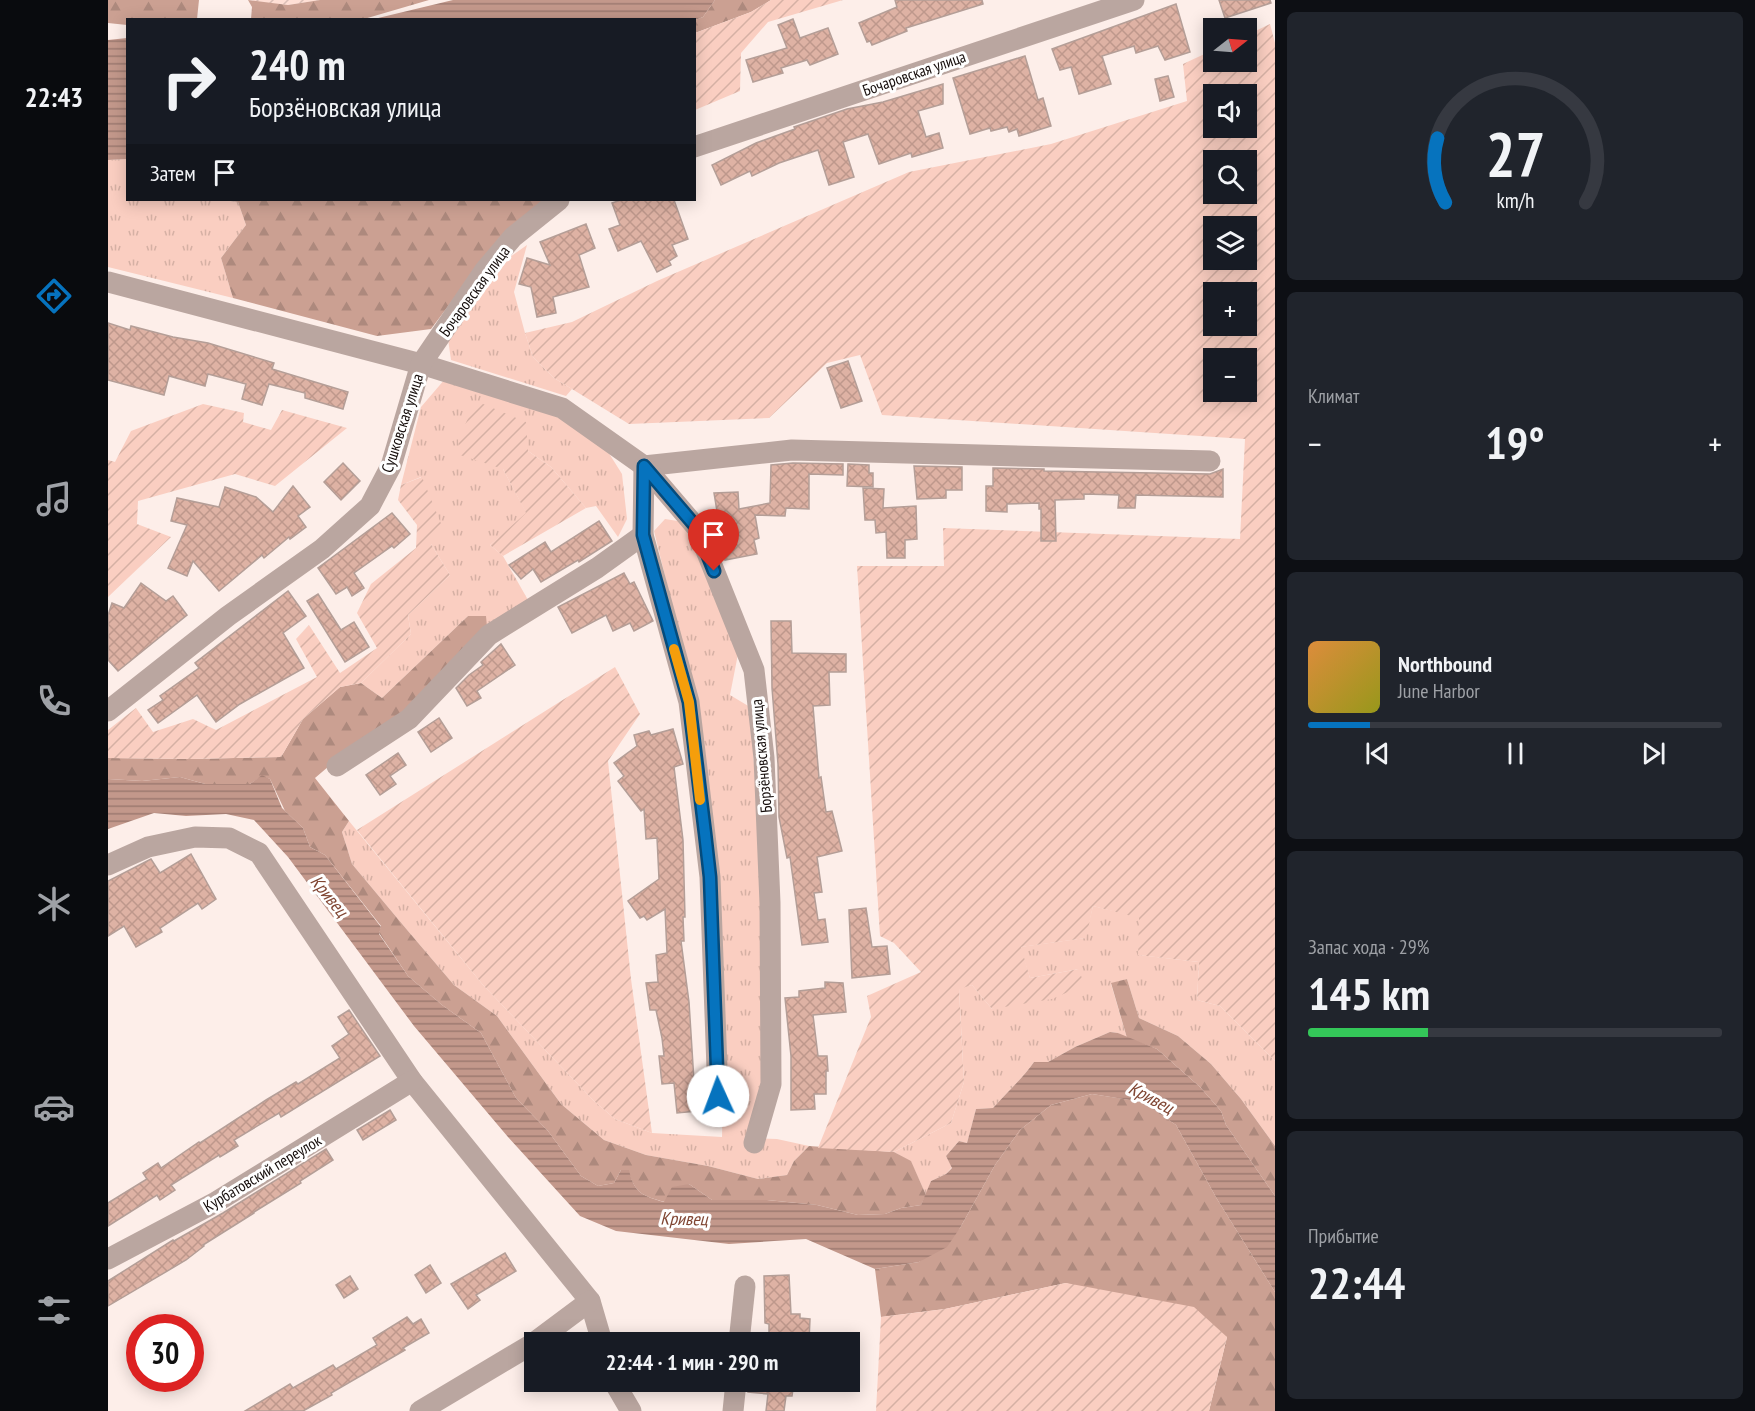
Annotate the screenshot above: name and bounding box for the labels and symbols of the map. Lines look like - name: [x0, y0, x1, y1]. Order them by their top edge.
- north arrow: [1203, 18, 1257, 72]
- street label: Бочаровская улица: [860, 46, 968, 100]
- street label: Бочаровская улица: [434, 242, 514, 340]
- street label: Сушковская улица: [377, 371, 427, 475]
- pin: [688, 509, 739, 571]
- street label: Борзёновская улица: [746, 698, 776, 814]
- water label: Кривец: [306, 870, 354, 922]
- position arrow: [686, 1064, 750, 1128]
- water label: Кривец: [1125, 1076, 1178, 1119]
- street label: Курбатовский переулок: [199, 1130, 325, 1216]
- water label: Кривец: [660, 1207, 709, 1230]
- speed limit sign: 30: [126, 1314, 204, 1392]

